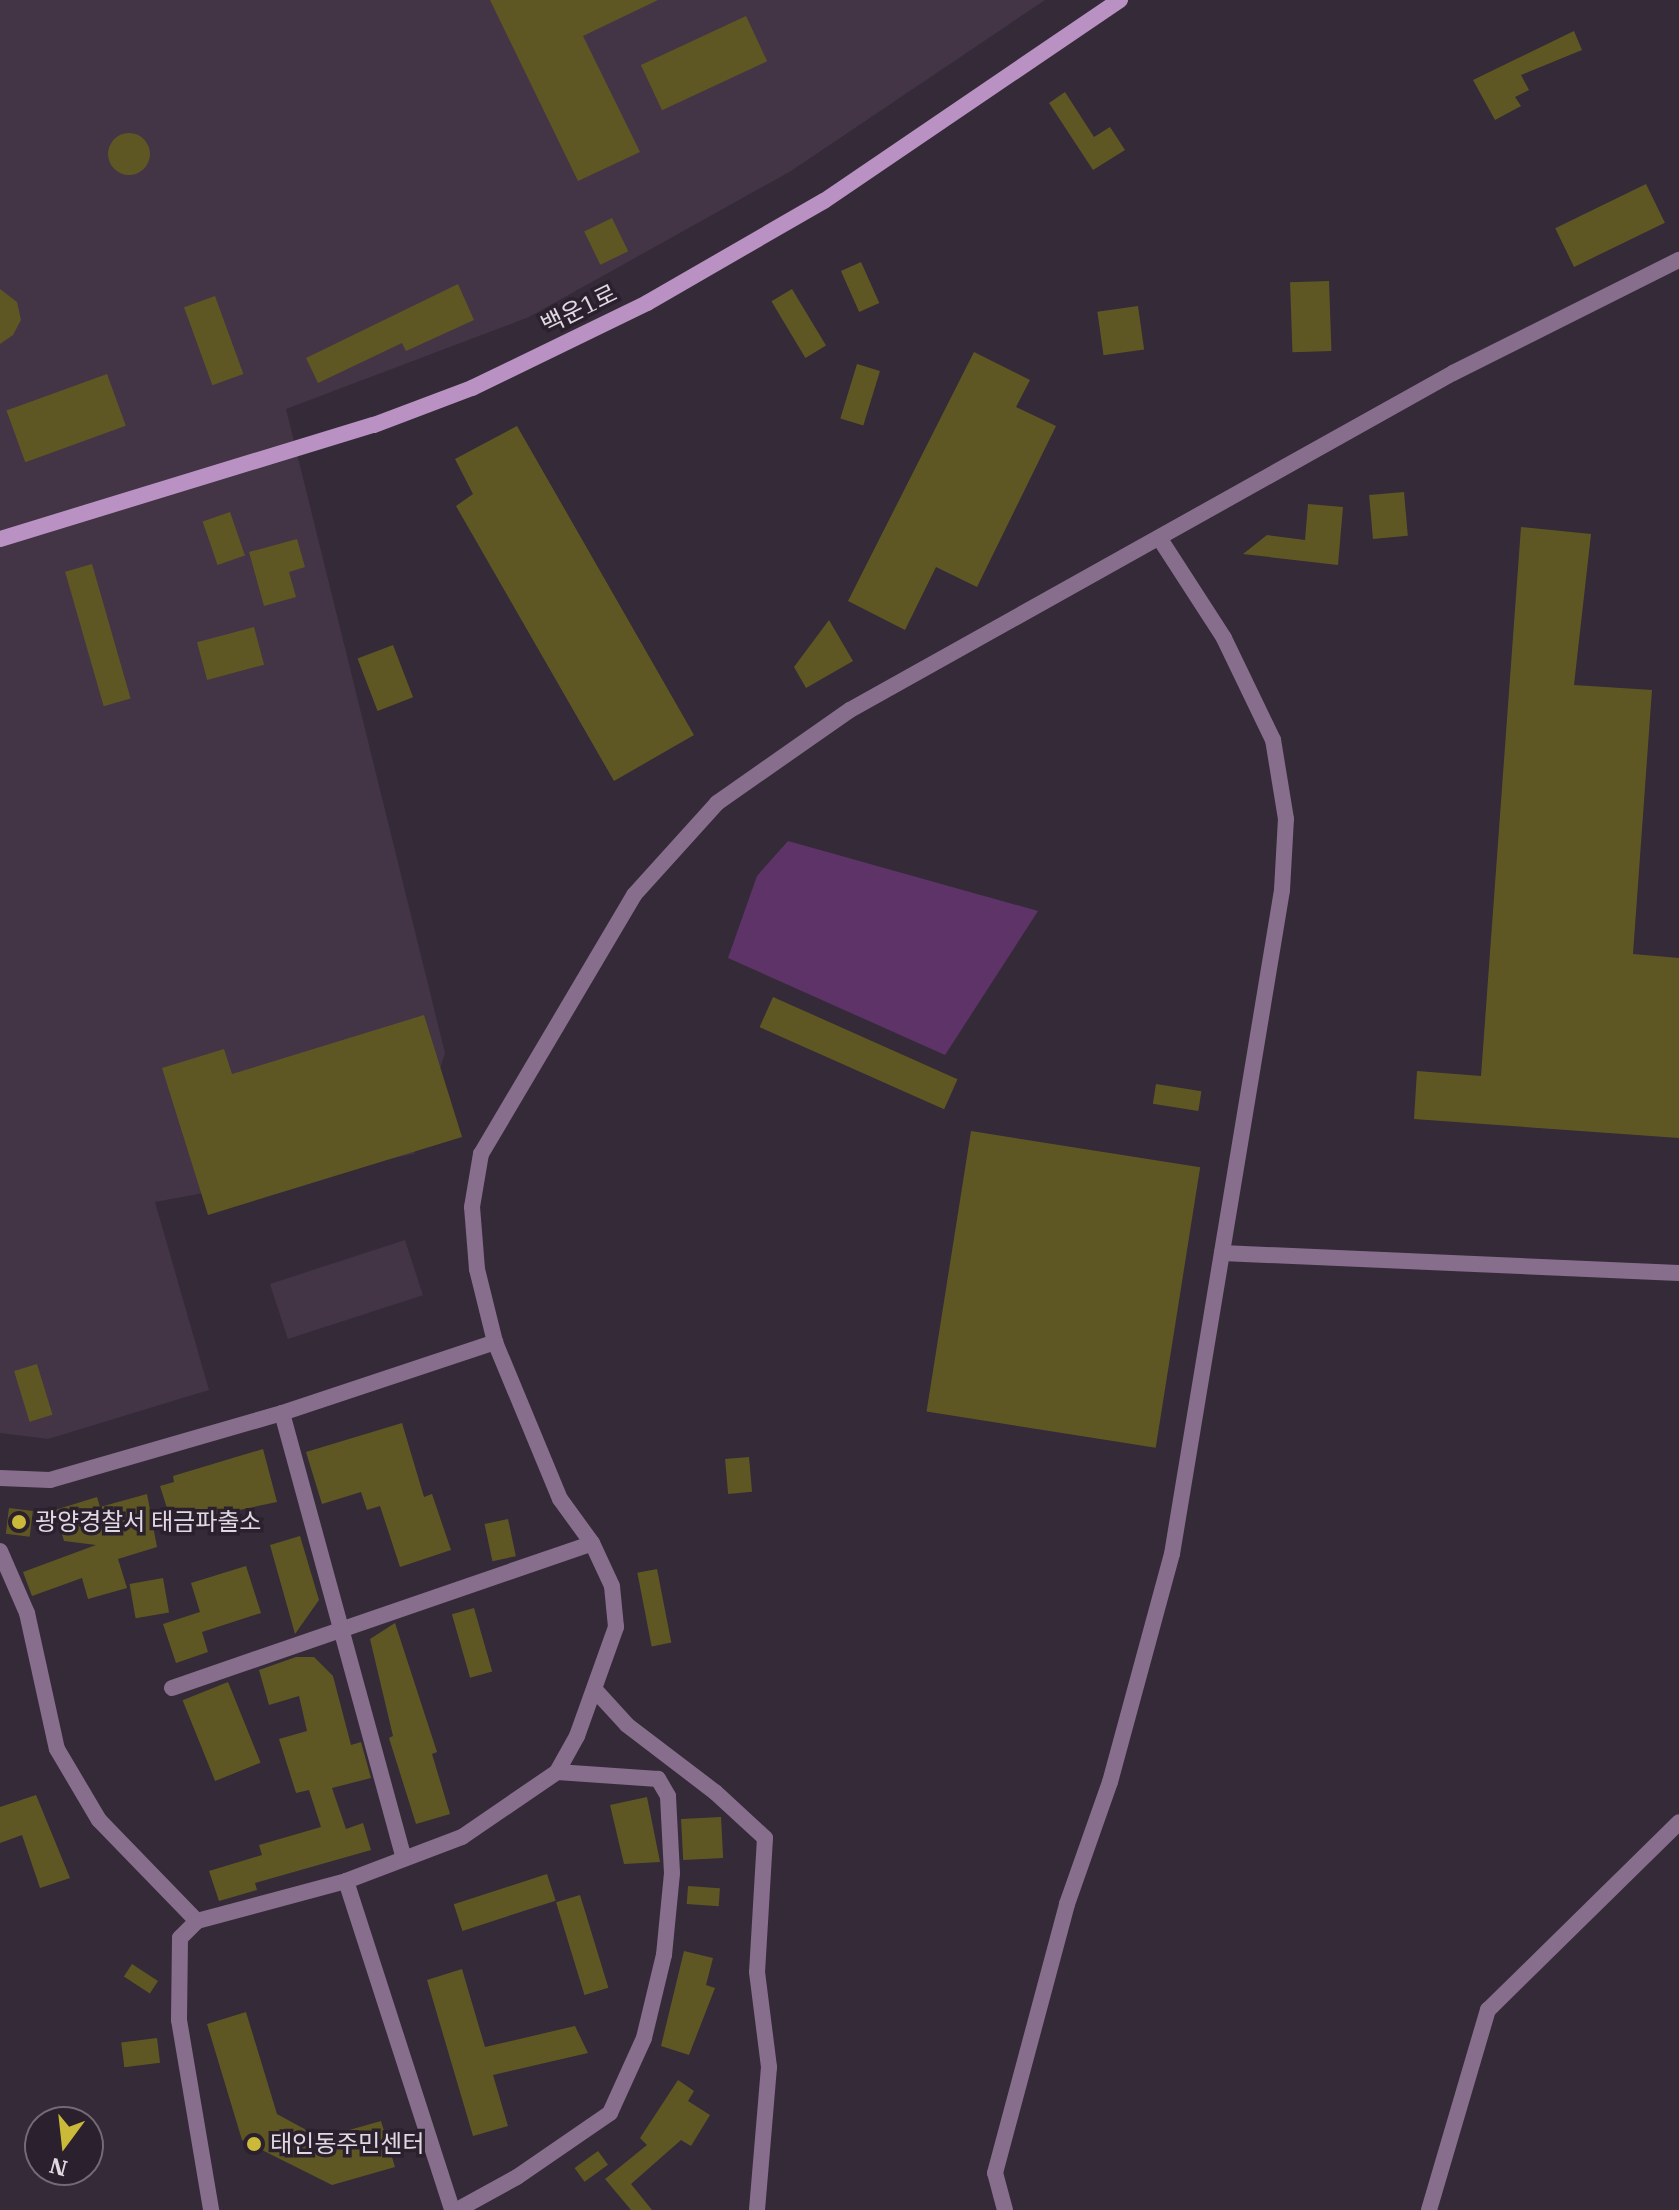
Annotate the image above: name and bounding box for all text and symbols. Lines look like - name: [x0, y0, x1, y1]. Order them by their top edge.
- street label: 백운1로: [536, 278, 622, 340]
- place label: 광양경찰서 태금파출소: [35, 1508, 261, 1536]
- marker: 광양경찰서 태금파출소: [10, 1513, 28, 1531]
- north arrow: [24, 2106, 104, 2186]
- place label: 태인동주민센터: [270, 2130, 425, 2158]
- marker: 태인동주민센터: [245, 2135, 263, 2153]
- text: N: [46, 2151, 70, 2184]

